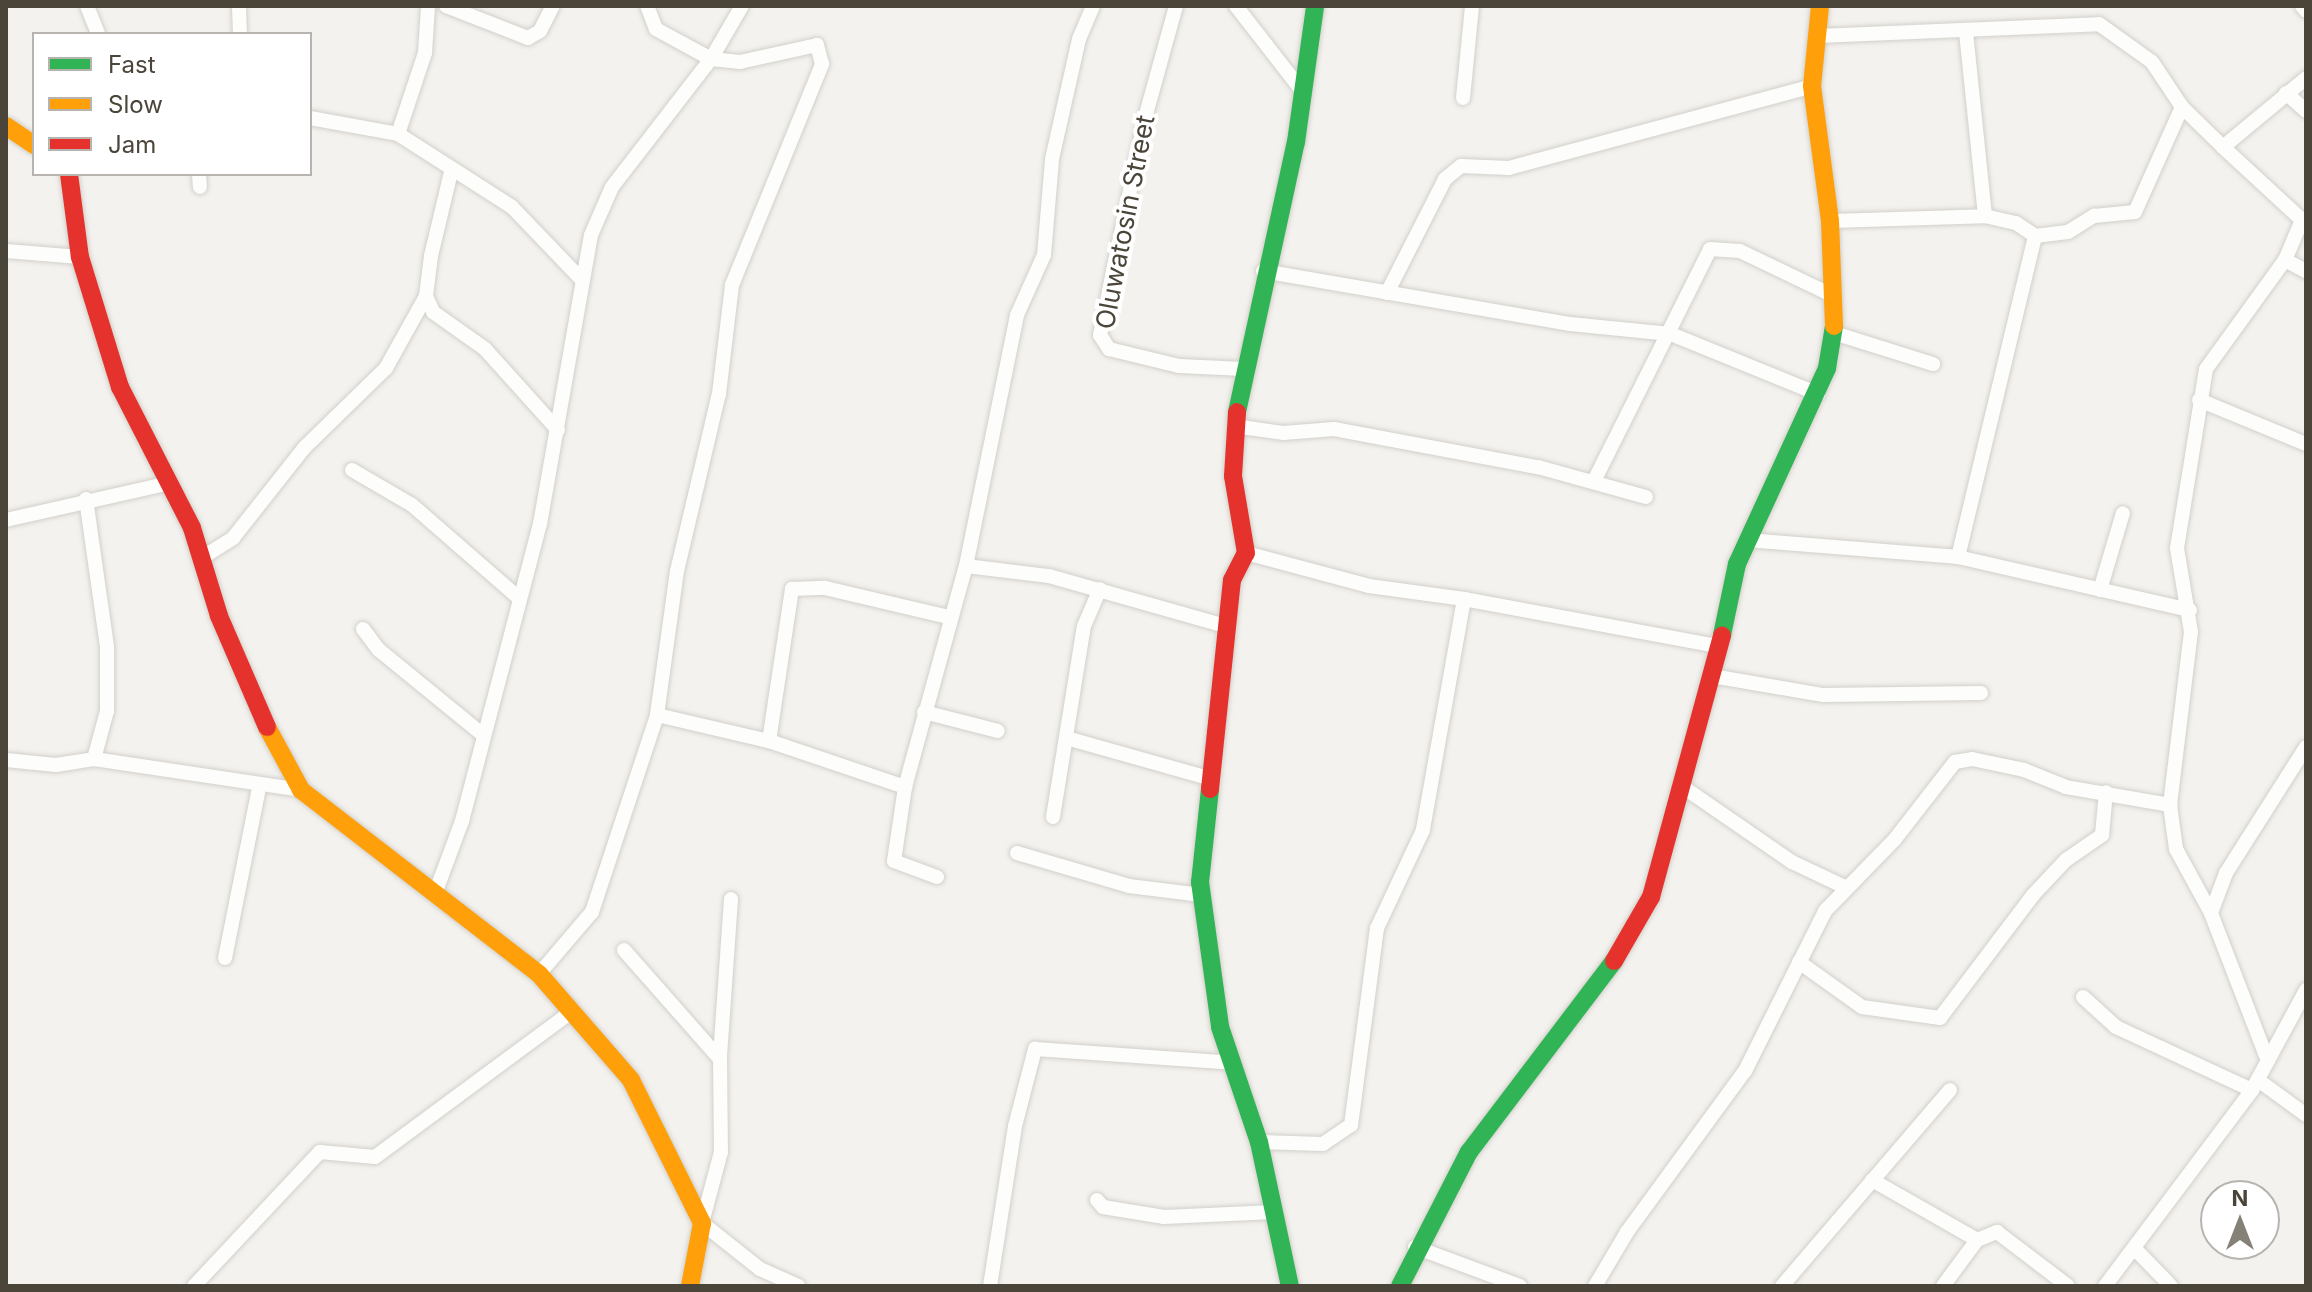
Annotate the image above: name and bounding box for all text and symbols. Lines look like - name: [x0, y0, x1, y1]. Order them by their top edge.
- legend: [32, 32, 312, 176]
- text: Fast: [108, 50, 156, 79]
- text: Slow: [108, 90, 163, 119]
- street label: Oluwatosin Street: [1089, 112, 1161, 332]
- text: Jam: [108, 130, 156, 159]
- north arrow: [2200, 1180, 2280, 1260]
- text: N: [2232, 1185, 2248, 1211]

